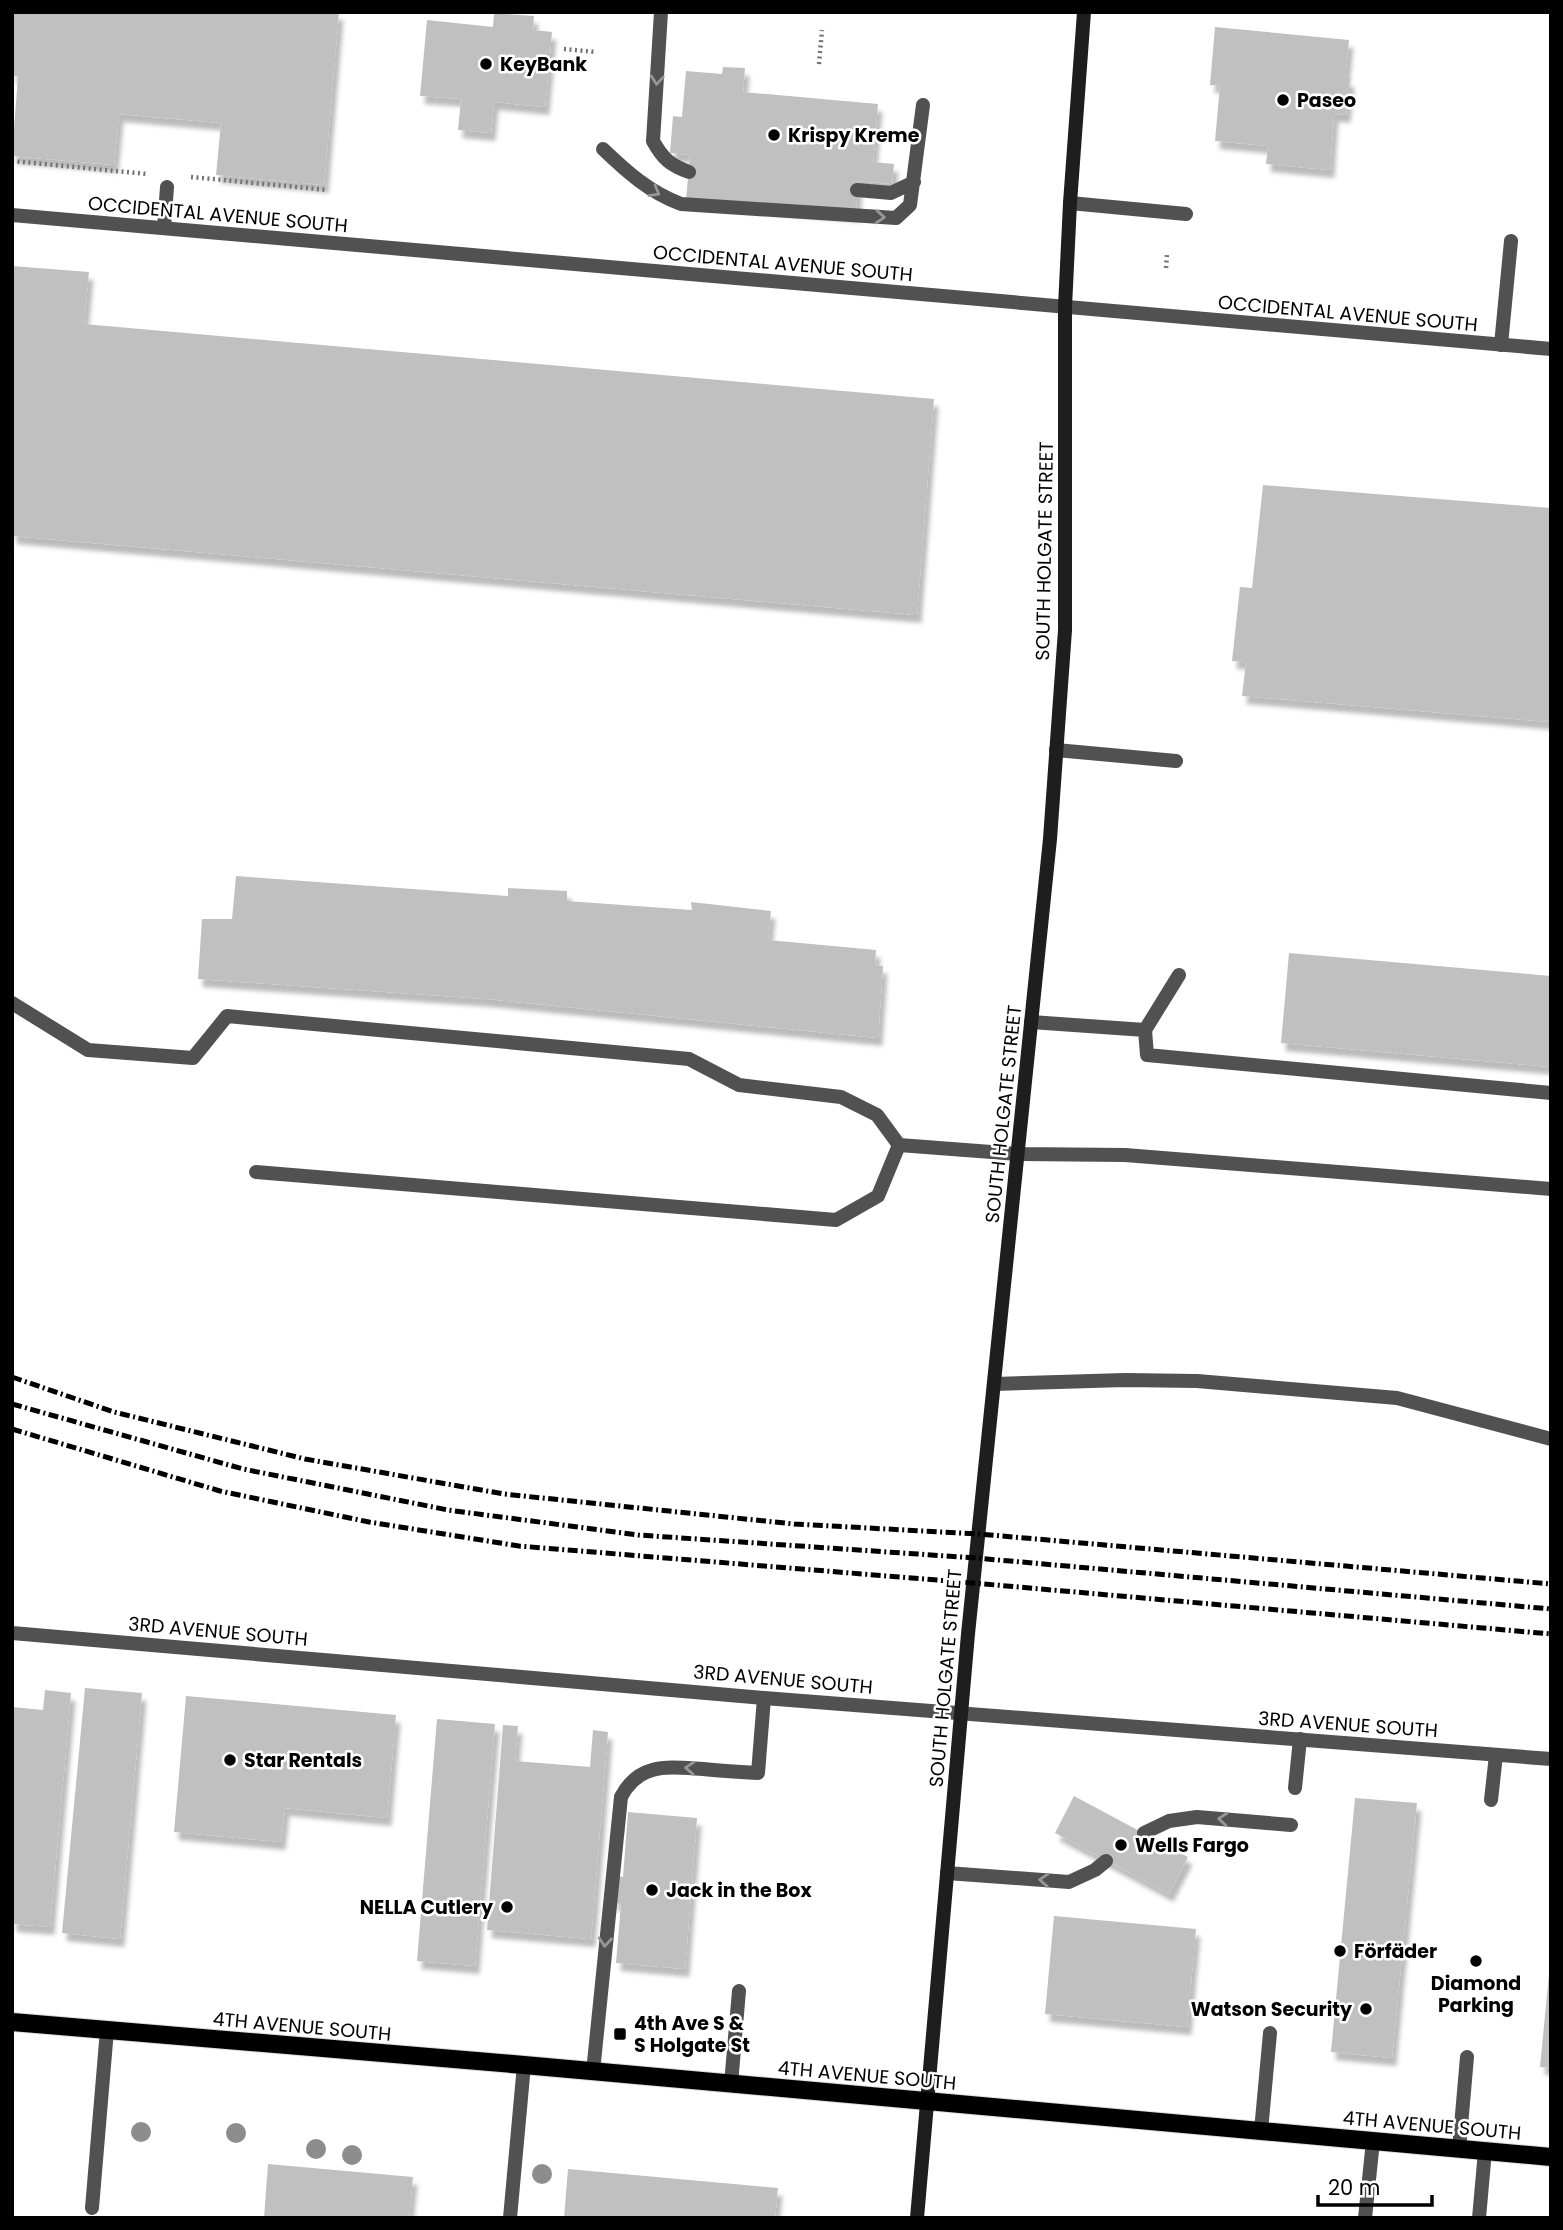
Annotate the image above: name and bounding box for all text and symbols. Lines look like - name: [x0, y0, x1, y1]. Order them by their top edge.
- place label: KeyBank: [500, 51, 587, 78]
- marker: KeyBank: [478, 56, 494, 72]
- one-way arrow: [649, 75, 664, 86]
- place label: Paseo: [1297, 87, 1356, 114]
- marker: Paseo: [1275, 92, 1291, 108]
- place label: Krispy Kreme: [788, 122, 920, 149]
- marker: Krispy Kreme: [766, 127, 782, 143]
- one-way arrow: [648, 184, 661, 197]
- street label: OCCIDENTAL AVENUE SOUTH: [87, 190, 349, 239]
- one-way arrow: [874, 209, 885, 224]
- street label: OCCIDENTAL AVENUE SOUTH: [652, 239, 914, 288]
- street label: OCCIDENTAL AVENUE SOUTH: [1217, 289, 1479, 338]
- street label: SOUTH HOLGATE STREET: [1029, 441, 1060, 661]
- street label: SOUTH HOLGATE STREET: [979, 1004, 1028, 1224]
- street label: SOUTH HOLGATE STREET: [922, 1568, 968, 1788]
- street label: 3RD AVENUE SOUTH: [127, 1610, 309, 1653]
- street label: 3RD AVENUE SOUTH: [692, 1658, 874, 1701]
- street label: 3RD AVENUE SOUTH: [1257, 1705, 1439, 1744]
- place label: Star Rentals: [244, 1747, 362, 1774]
- marker: Star Rentals: [222, 1752, 238, 1768]
- one-way arrow: [684, 1761, 695, 1776]
- one-way arrow: [1217, 1812, 1228, 1827]
- place label: Wells Fargo: [1135, 1832, 1249, 1859]
- marker: Wells Fargo: [1113, 1837, 1129, 1853]
- one-way arrow: [1038, 1873, 1049, 1888]
- place label: Jack in the Box: [666, 1877, 812, 1904]
- marker: Jack in the Box: [644, 1882, 660, 1898]
- place label: NELLA Cutlery: [360, 1894, 494, 1921]
- marker: NELLA Cutlery: [499, 1899, 515, 1915]
- one-way arrow: [598, 1937, 613, 1948]
- place label: Förfäder: [1354, 1938, 1437, 1965]
- marker: Förfäder: [1332, 1943, 1348, 1959]
- marker: Diamond Parking: [1468, 1953, 1484, 1969]
- place label: Diamond Parking: [1431, 1970, 1521, 2019]
- place label: Watson Security: [1191, 1996, 1353, 2023]
- marker: Watson Security: [1358, 2001, 1374, 2017]
- street label: 4TH AVENUE SOUTH: [212, 2005, 392, 2048]
- place label: 4th Ave S & S Holgate St: [634, 2010, 750, 2059]
- marker: 4th Ave S & S Holgate St: [612, 2026, 628, 2042]
- street label: 4TH AVENUE SOUTH: [777, 2054, 957, 2097]
- street label: 4TH AVENUE SOUTH: [1342, 2104, 1522, 2147]
- scale bar: [1318, 2164, 1432, 2208]
- text: 20 m: [1328, 2173, 1381, 2202]

